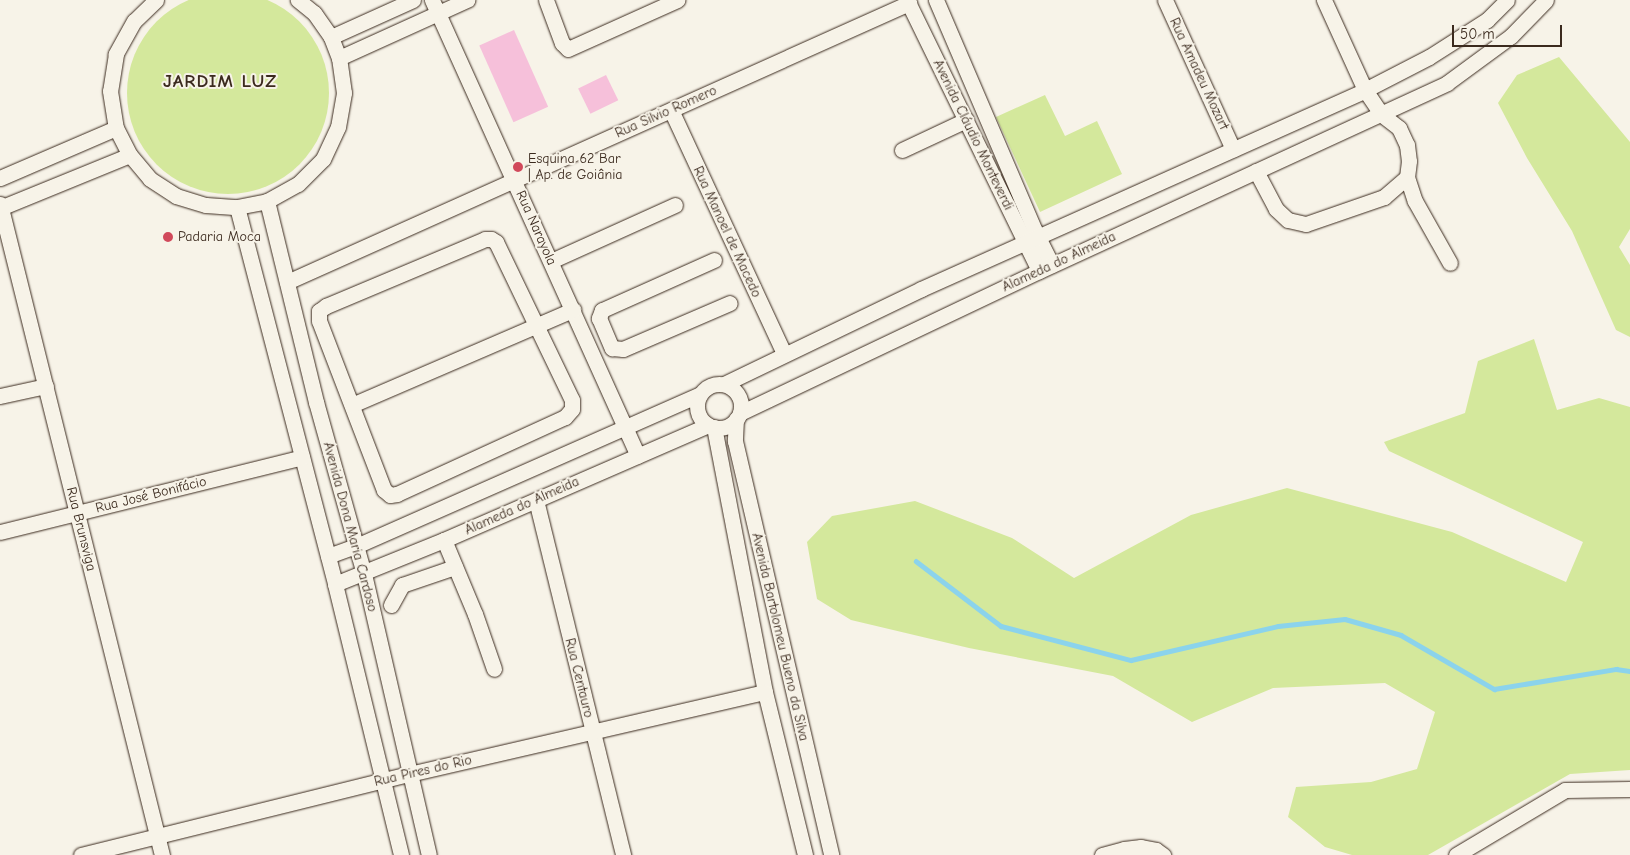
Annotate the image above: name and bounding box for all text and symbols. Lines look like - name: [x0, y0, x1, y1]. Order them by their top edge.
- street label: Rua Amadeu Mozart: [1166, 15, 1232, 133]
- scale bar: [1455, 15, 1565, 47]
- text: 50 m: [1460, 25, 1495, 43]
- street label: Avenida Cláudio Monteverdi: [929, 57, 1017, 213]
- district label: JARDIM LUZ: [162, 71, 278, 93]
- street label: Rua Silvio Romero: [613, 82, 719, 142]
- place label: Esquina 62 Bar | Ap. de Goiânia: [528, 151, 623, 184]
- marker: Esquina 62 Bar | Ap. de Goiânia: [512, 161, 524, 173]
- street label: Rua Manoel de Macedo: [689, 164, 765, 300]
- street label: Rua Narayola: [512, 188, 560, 268]
- street label: Alameda do Almeida: [1000, 228, 1118, 296]
- place label: Padaria Moca: [178, 229, 261, 245]
- marker: Padaria Moca: [162, 231, 174, 243]
- street label: Avenida Dona Maria Cardoso: [319, 440, 381, 614]
- street label: Rua José Bonifácio: [94, 473, 208, 517]
- street label: Alameda do Almeida: [462, 473, 582, 539]
- street label: Rua Brunsviga: [62, 485, 100, 573]
- street label: Avenida Bartolomeu Bueno da Silva: [748, 531, 812, 743]
- street label: Rua Centauro: [561, 636, 597, 720]
- street label: Rua Pires do Rio: [373, 752, 473, 790]

